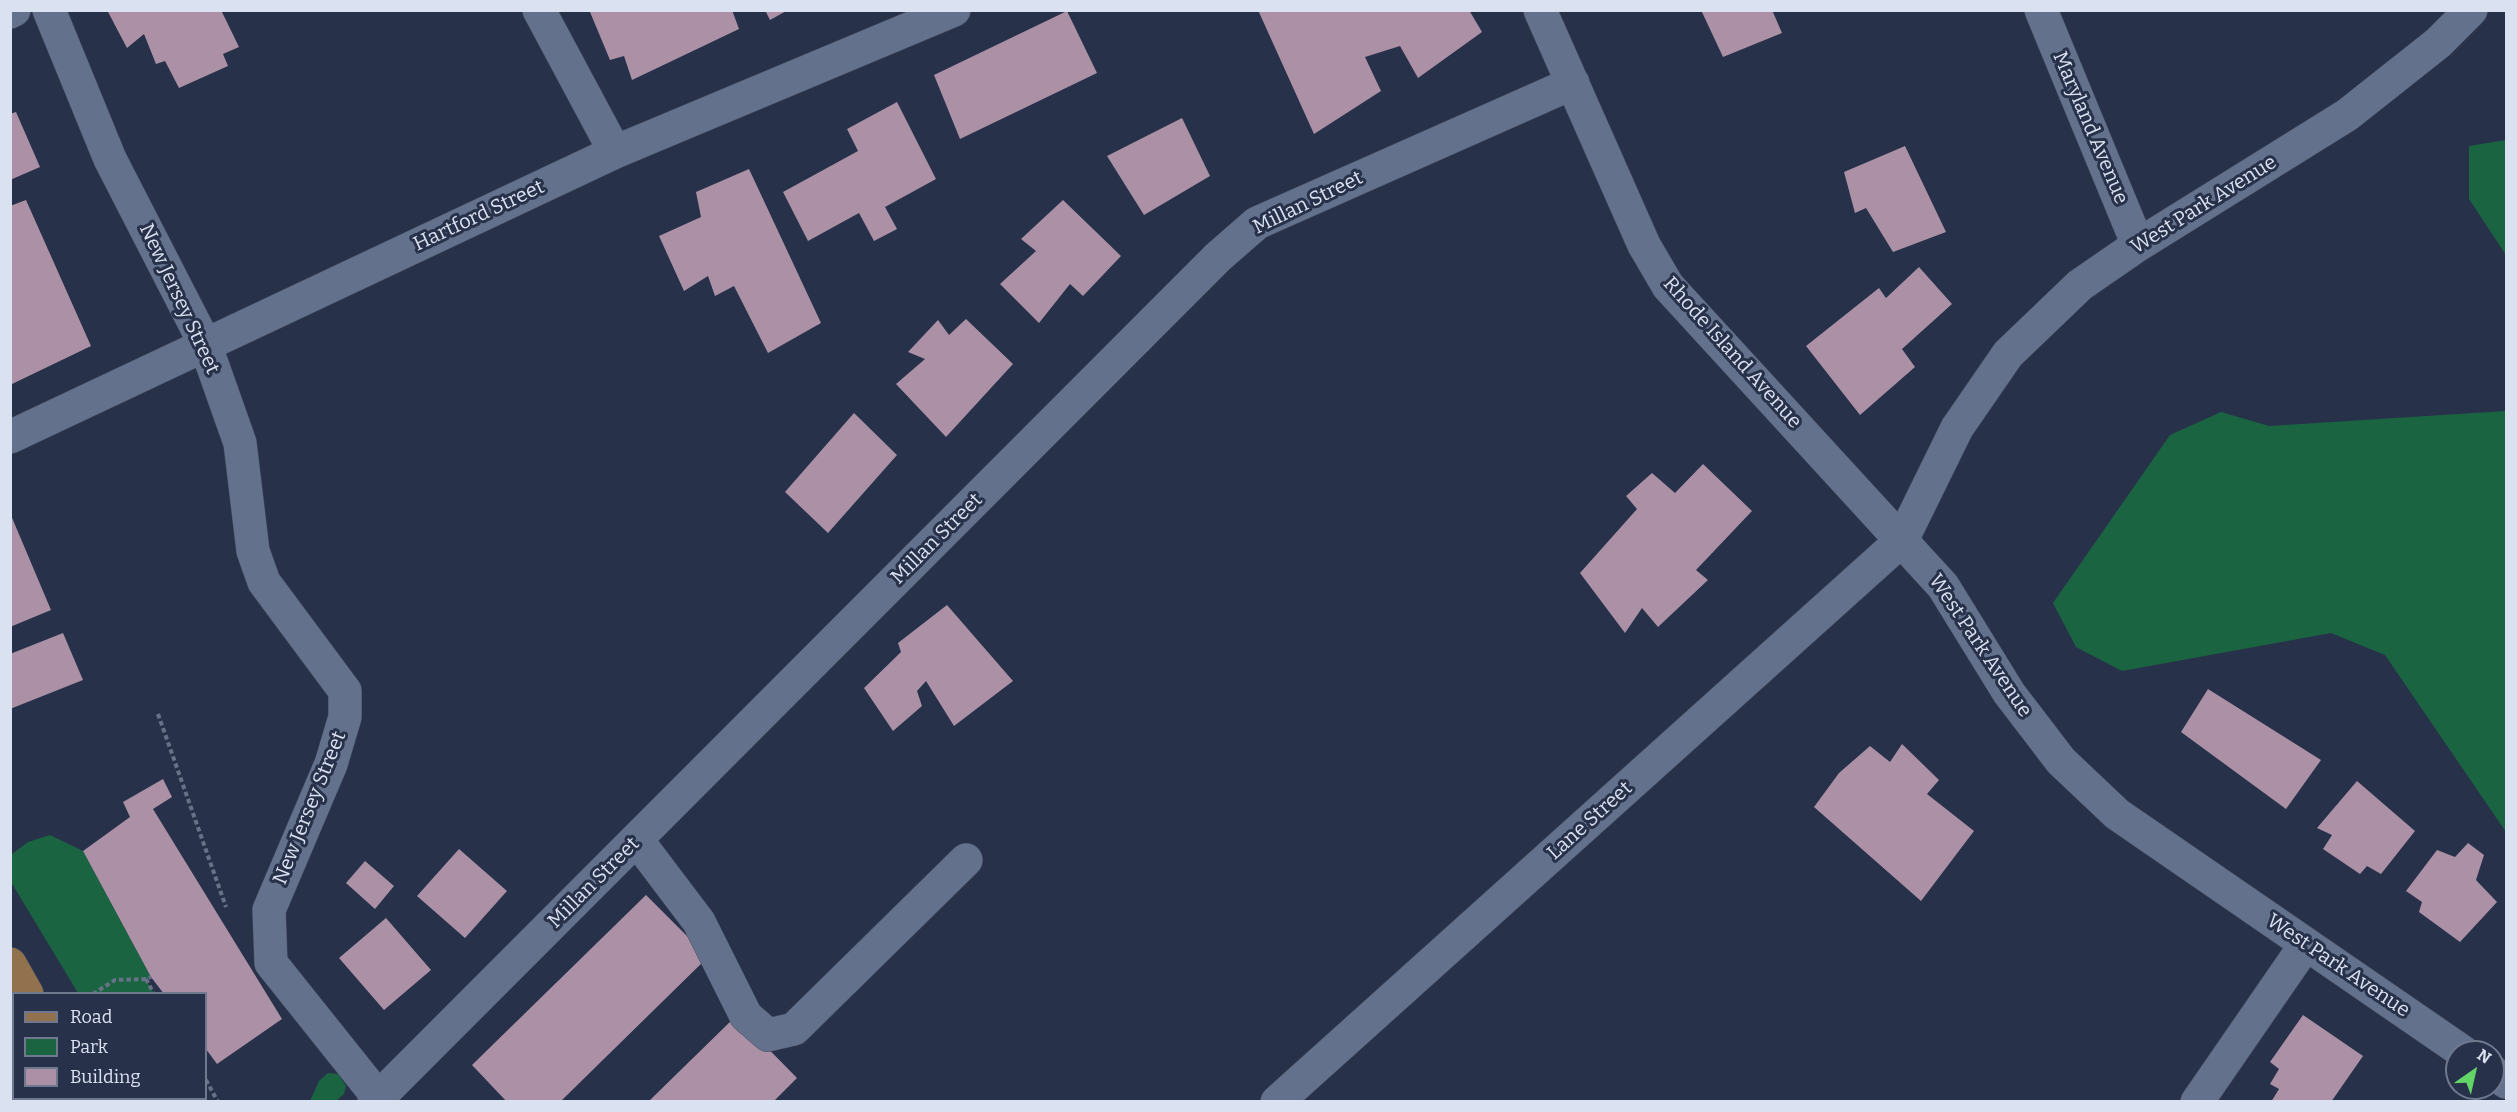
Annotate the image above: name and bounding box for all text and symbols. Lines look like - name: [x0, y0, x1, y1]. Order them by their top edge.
- street label: Maryland Avenue: [2047, 48, 2133, 208]
- street label: West Park Avenue: [2127, 151, 2281, 259]
- street label: Millan Street: [1249, 166, 1367, 240]
- street label: Hartford Street: [410, 175, 548, 257]
- street label: New Jersey Street: [134, 220, 224, 378]
- street label: Rhode Island Avenue: [1658, 272, 1806, 434]
- street label: Millan Street: [886, 488, 988, 590]
- street label: West Park Avenue: [1923, 570, 2037, 722]
- street label: New Jersey Street: [268, 728, 352, 888]
- street label: Lane Street: [1543, 777, 1637, 865]
- street label: Millan Street: [543, 832, 645, 934]
- street label: West Park Avenue: [2262, 909, 2414, 1023]
- legend: [12, 992, 207, 1100]
- text: Road: [70, 1006, 112, 1028]
- text: Park: [70, 1036, 108, 1058]
- north arrow: [2445, 1040, 2505, 1100]
- text: N: [2474, 1045, 2495, 1068]
- text: Building: [70, 1066, 141, 1088]

